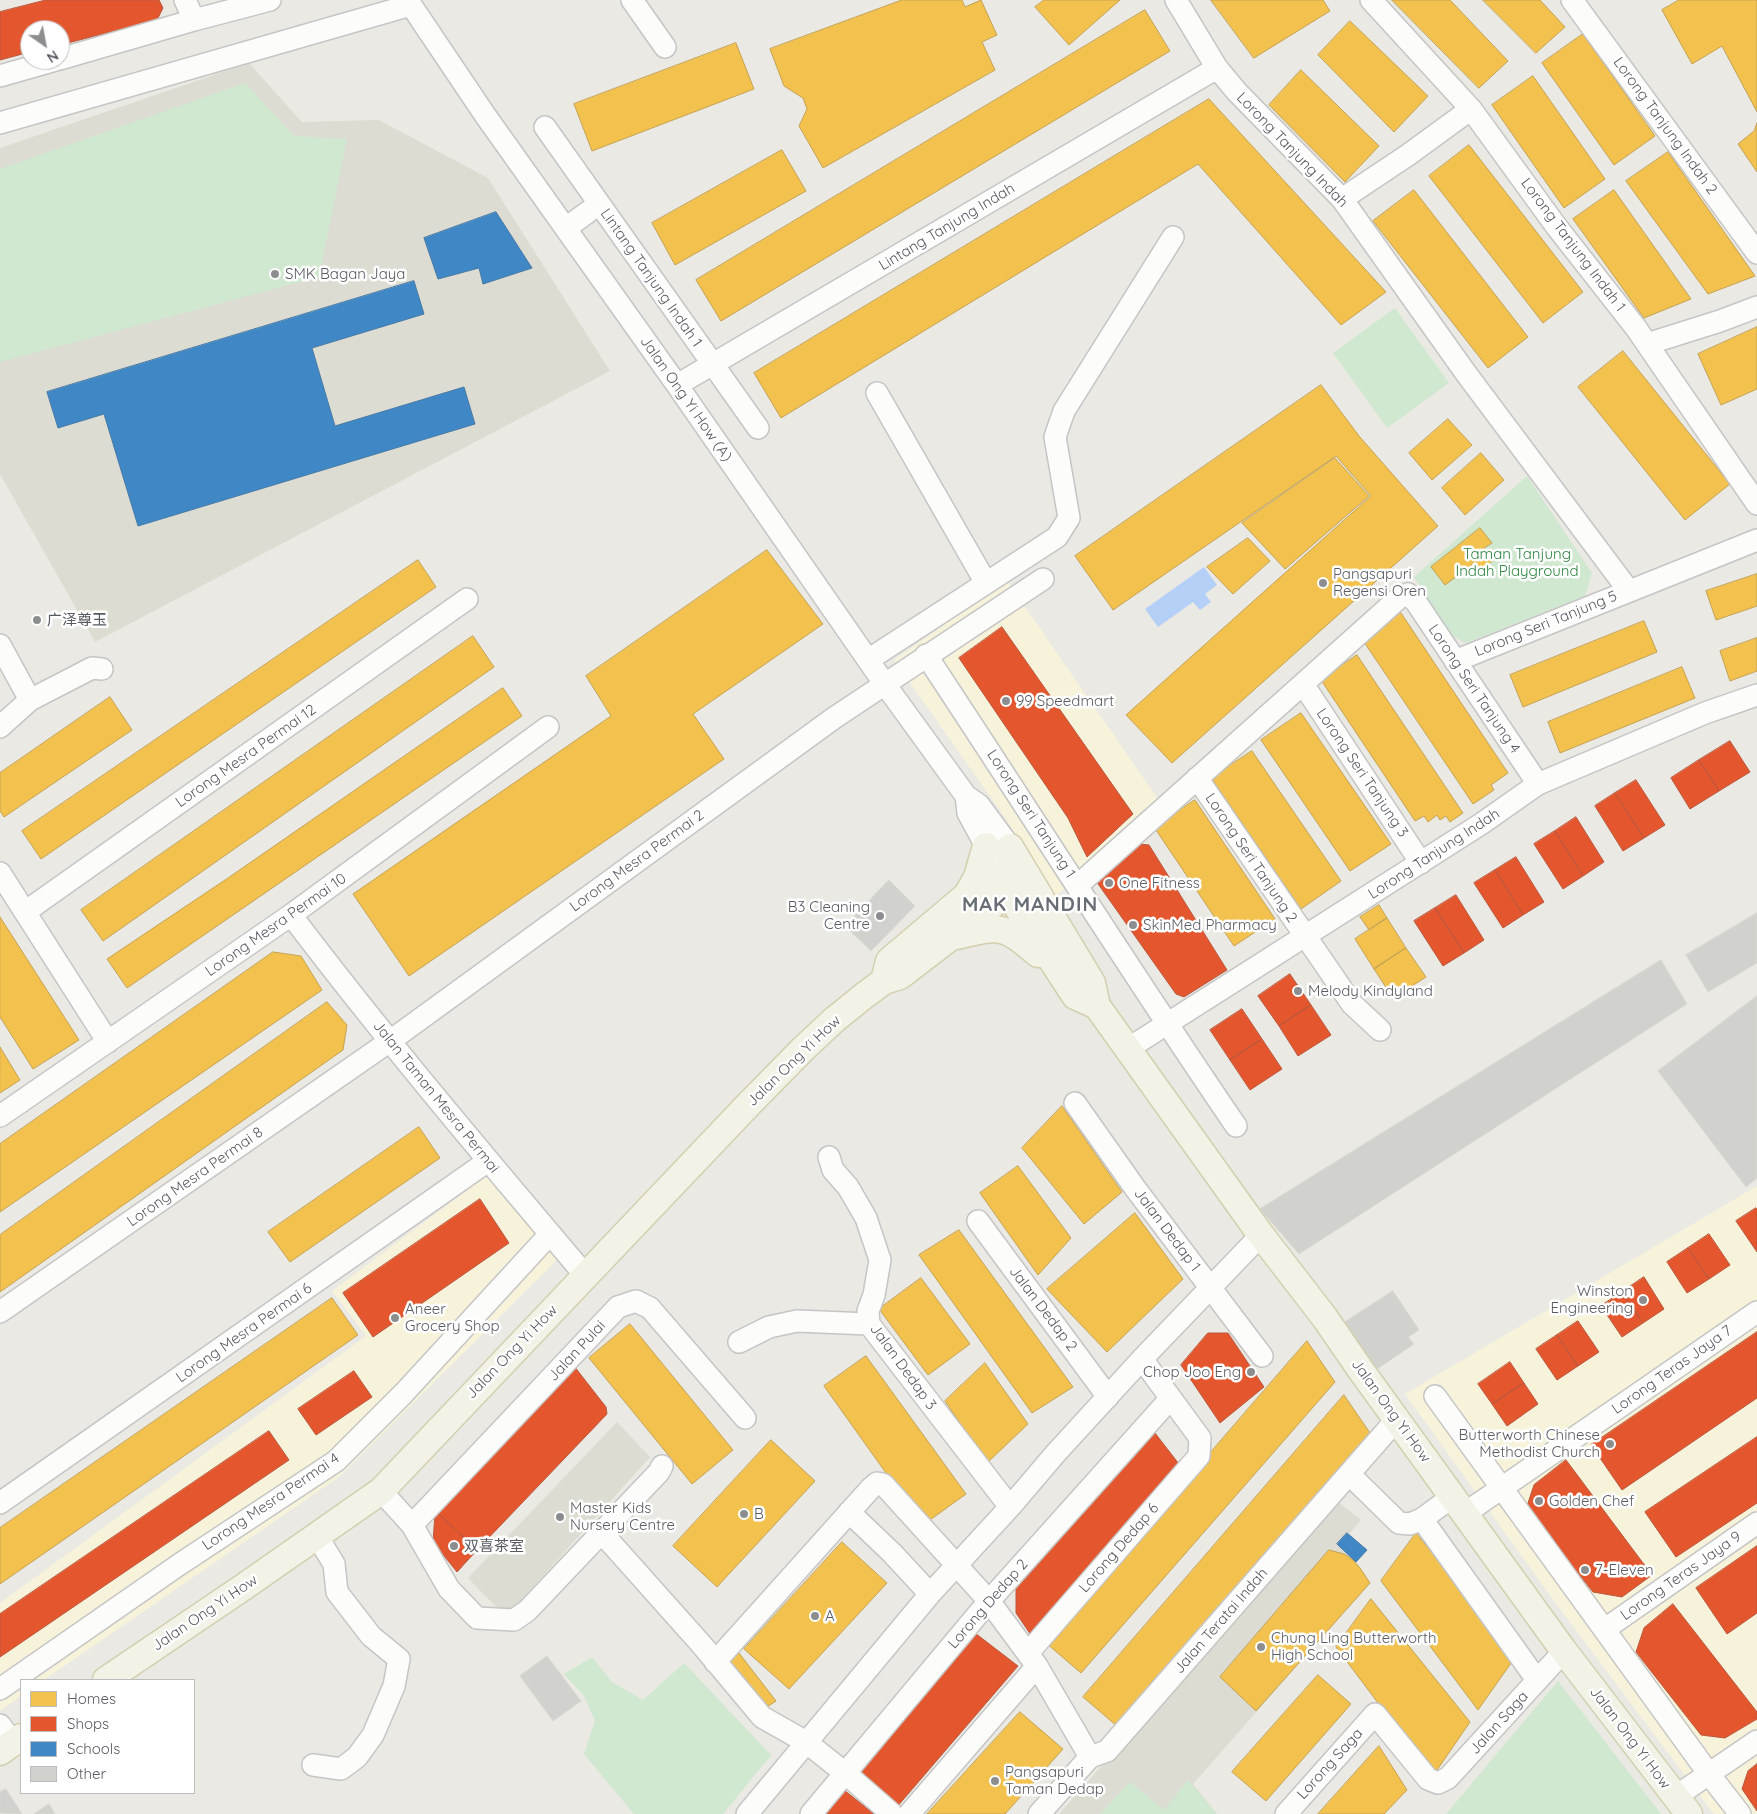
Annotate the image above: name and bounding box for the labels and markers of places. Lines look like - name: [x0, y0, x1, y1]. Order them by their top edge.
- place label: SMK Bagan Jaya: [285, 265, 405, 283]
- marker: SMK Bagan Jaya: [269, 268, 281, 280]
- place label: Pangsapuri Regensi Oren: [1333, 565, 1426, 600]
- marker: Pangsapuri Regensi Oren: [1317, 577, 1329, 589]
- place label: 广泽尊玉: [47, 611, 107, 629]
- marker: 广泽尊玉: [31, 614, 43, 626]
- place label: 99 Speedmart: [1016, 692, 1114, 710]
- marker: 99 Speedmart: [1000, 695, 1012, 707]
- place label: One Fitness: [1119, 874, 1200, 892]
- marker: One Fitness: [1103, 877, 1115, 889]
- place label: B3 Cleaning Centre: [788, 898, 870, 933]
- marker: B3 Cleaning Centre: [874, 910, 886, 922]
- place label: SkinMed Pharmacy: [1143, 916, 1277, 934]
- marker: SkinMed Pharmacy: [1127, 919, 1139, 931]
- place label: Melody Kindyland: [1308, 982, 1433, 1000]
- marker: Melody Kindyland: [1292, 985, 1304, 997]
- place label: Winston Engineering: [1551, 1282, 1633, 1317]
- marker: Winston Engineering: [1637, 1294, 1649, 1306]
- place label: Aneer Grocery Shop: [405, 1300, 500, 1335]
- marker: Aneer Grocery Shop: [389, 1312, 401, 1324]
- place label: Chop Joo Eng: [1143, 1363, 1241, 1381]
- marker: Chop Joo Eng: [1245, 1366, 1257, 1378]
- place label: Butterworth Chinese Methodist Church: [1459, 1426, 1600, 1461]
- marker: Butterworth Chinese Methodist Church: [1604, 1438, 1616, 1450]
- place label: Golden Chef: [1549, 1492, 1634, 1510]
- marker: Golden Chef: [1533, 1495, 1545, 1507]
- place label: Master Kids Nursery Centre: [570, 1499, 675, 1534]
- place label: B: [754, 1505, 764, 1523]
- marker: B: [738, 1508, 750, 1520]
- marker: Master Kids Nursery Centre: [554, 1511, 566, 1523]
- place label: 双喜茶室: [464, 1537, 524, 1555]
- marker: 双喜茶室: [448, 1540, 460, 1552]
- place label: 7-Eleven: [1595, 1561, 1654, 1579]
- marker: 7-Eleven: [1579, 1564, 1591, 1576]
- place label: A: [825, 1607, 835, 1625]
- marker: A: [809, 1610, 821, 1622]
- place label: Chung Ling Butterworth High School: [1271, 1629, 1436, 1664]
- marker: Chung Ling Butterworth High School: [1255, 1641, 1267, 1653]
- place label: Pangsapuri Taman Dedap: [1005, 1763, 1104, 1798]
- marker: Pangsapuri Taman Dedap: [989, 1775, 1001, 1787]

